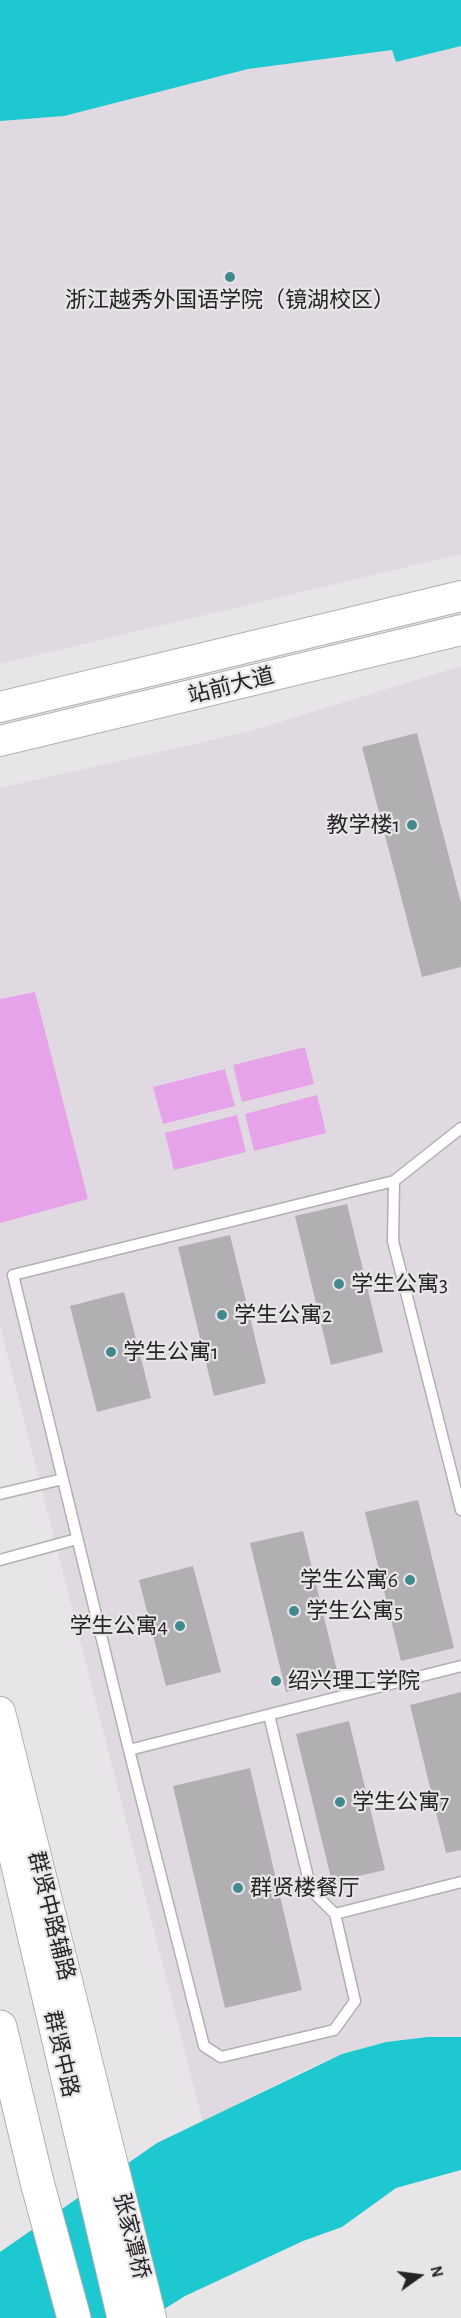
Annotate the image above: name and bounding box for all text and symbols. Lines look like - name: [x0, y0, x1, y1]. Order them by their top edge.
- marker: 浙江越秀外国语学院（镜湖校区）: [223, 270, 237, 284]
- place label: 浙江越秀外国语学院（镜湖校区）: [65, 287, 395, 313]
- street label: 站前大道: [185, 663, 277, 709]
- place label: 教学楼1: [326, 812, 400, 838]
- marker: 教学楼1: [405, 818, 419, 832]
- place label: 学生公寓3: [351, 1271, 448, 1297]
- marker: 学生公寓3: [332, 1277, 346, 1291]
- place label: 学生公寓2: [234, 1302, 332, 1328]
- marker: 学生公寓2: [215, 1308, 229, 1322]
- place label: 学生公寓1: [123, 1339, 219, 1365]
- marker: 学生公寓1: [104, 1345, 118, 1359]
- place label: 学生公寓6: [300, 1567, 398, 1593]
- marker: 学生公寓6: [403, 1573, 417, 1587]
- place label: 学生公寓5: [306, 1598, 403, 1624]
- marker: 学生公寓5: [287, 1604, 301, 1618]
- place label: 学生公寓4: [69, 1613, 168, 1639]
- marker: 学生公寓4: [173, 1619, 187, 1633]
- place label: 绍兴理工学院: [288, 1668, 420, 1694]
- marker: 绍兴理工学院: [269, 1674, 283, 1688]
- place label: 学生公寓7: [352, 1789, 449, 1815]
- marker: 学生公寓7: [333, 1795, 347, 1809]
- street label: 群贤中路辅路: [22, 1849, 80, 1983]
- place label: 群贤楼餐厅: [250, 1875, 360, 1901]
- marker: 群贤楼餐厅: [231, 1881, 245, 1895]
- street label: 群贤中路: [38, 2008, 84, 2100]
- street label: 张家潭桥: [108, 2190, 154, 2282]
- north arrow: [389, 2246, 449, 2306]
- text: N: [427, 2264, 446, 2279]

